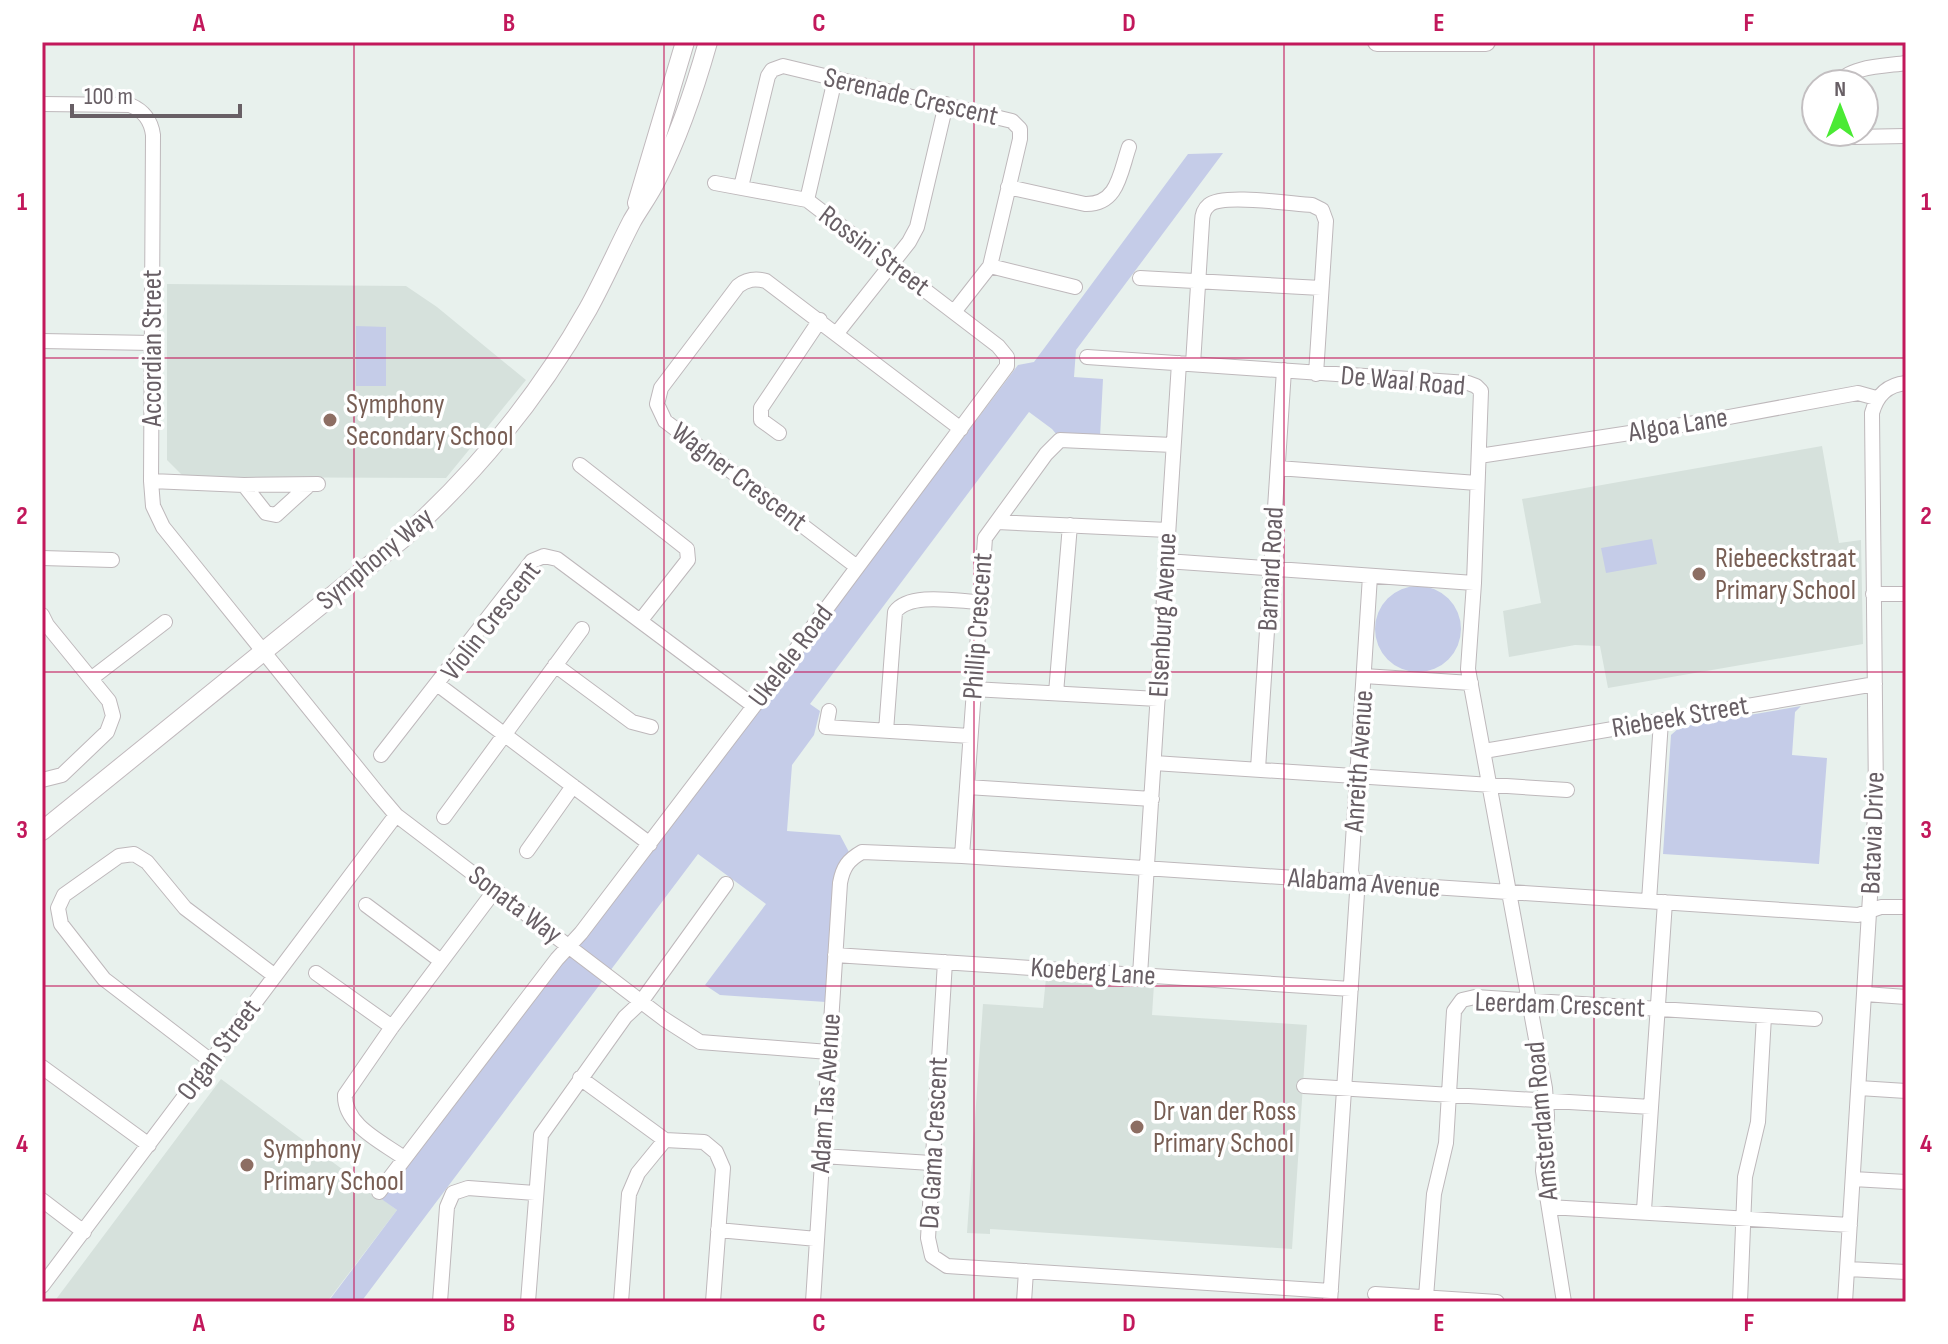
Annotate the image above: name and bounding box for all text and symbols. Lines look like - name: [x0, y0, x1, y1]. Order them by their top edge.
- text: A: [192, 8, 206, 39]
- text: B: [503, 8, 515, 39]
- text: C: [812, 8, 826, 39]
- text: D: [1122, 8, 1136, 39]
- text: E: [1433, 8, 1445, 39]
- text: F: [1744, 8, 1755, 39]
- street label: Serenade Crescent: [821, 61, 1001, 133]
- scale bar: [72, 68, 240, 118]
- north arrow: [1800, 68, 1880, 148]
- text: N: [1834, 76, 1846, 103]
- text: 100 m: [84, 82, 133, 111]
- text: 1: [17, 187, 27, 218]
- text: 1: [1921, 187, 1931, 218]
- street label: Rossini Street: [812, 199, 936, 303]
- street label: Accordian Street: [136, 270, 169, 427]
- street label: De Waal Road: [1339, 359, 1467, 403]
- place label: Symphony Secondary School: [346, 388, 514, 453]
- street label: Algoa Lane: [1625, 401, 1730, 449]
- marker: Symphony Secondary School: [321, 411, 339, 429]
- street label: Wagner Crescent: [665, 415, 813, 539]
- text: 2: [16, 501, 28, 532]
- street label: Symphony Way: [310, 501, 440, 617]
- text: 2: [1920, 501, 1932, 532]
- street label: Barnard Road: [1251, 506, 1291, 632]
- street label: Elsenburg Avenue: [1142, 532, 1184, 698]
- place label: Riebeeckstraat Primary School: [1715, 542, 1856, 607]
- street label: Phillip Crescent: [956, 552, 1000, 700]
- street label: Violin Crescent: [434, 555, 548, 687]
- marker: Riebeeckstraat Primary School: [1690, 565, 1708, 583]
- street label: Ukelele Road: [742, 598, 840, 714]
- street label: Anreith Avenue: [1338, 689, 1380, 834]
- street label: Riebeek Street: [1609, 689, 1751, 745]
- street label: Batavia Drive: [1854, 771, 1892, 895]
- text: 3: [16, 815, 28, 846]
- text: 3: [1920, 815, 1932, 846]
- street label: Sonata Way: [462, 859, 569, 951]
- street label: Alabama Avenue: [1286, 861, 1441, 905]
- street label: Koeberg Lane: [1029, 951, 1157, 993]
- street label: Leerdam Crescent: [1474, 986, 1646, 1024]
- street label: Organ Street: [170, 993, 268, 1107]
- street label: Adam Tas Avenue: [804, 1012, 848, 1175]
- street label: Amsterdam Road: [1519, 1040, 1565, 1203]
- street label: Da Gama Crescent: [913, 1056, 955, 1230]
- place label: Dr van der Ross Primary School: [1153, 1095, 1296, 1160]
- marker: Dr van der Ross Primary School: [1128, 1118, 1146, 1136]
- text: 4: [16, 1129, 28, 1160]
- text: 4: [1920, 1129, 1932, 1160]
- place label: Symphony Primary School: [263, 1133, 404, 1198]
- marker: Symphony Primary School: [238, 1156, 256, 1174]
- text: A: [192, 1308, 206, 1339]
- text: B: [503, 1308, 515, 1339]
- text: C: [812, 1308, 826, 1339]
- text: D: [1122, 1308, 1136, 1339]
- text: E: [1433, 1308, 1445, 1339]
- text: F: [1744, 1308, 1755, 1339]

